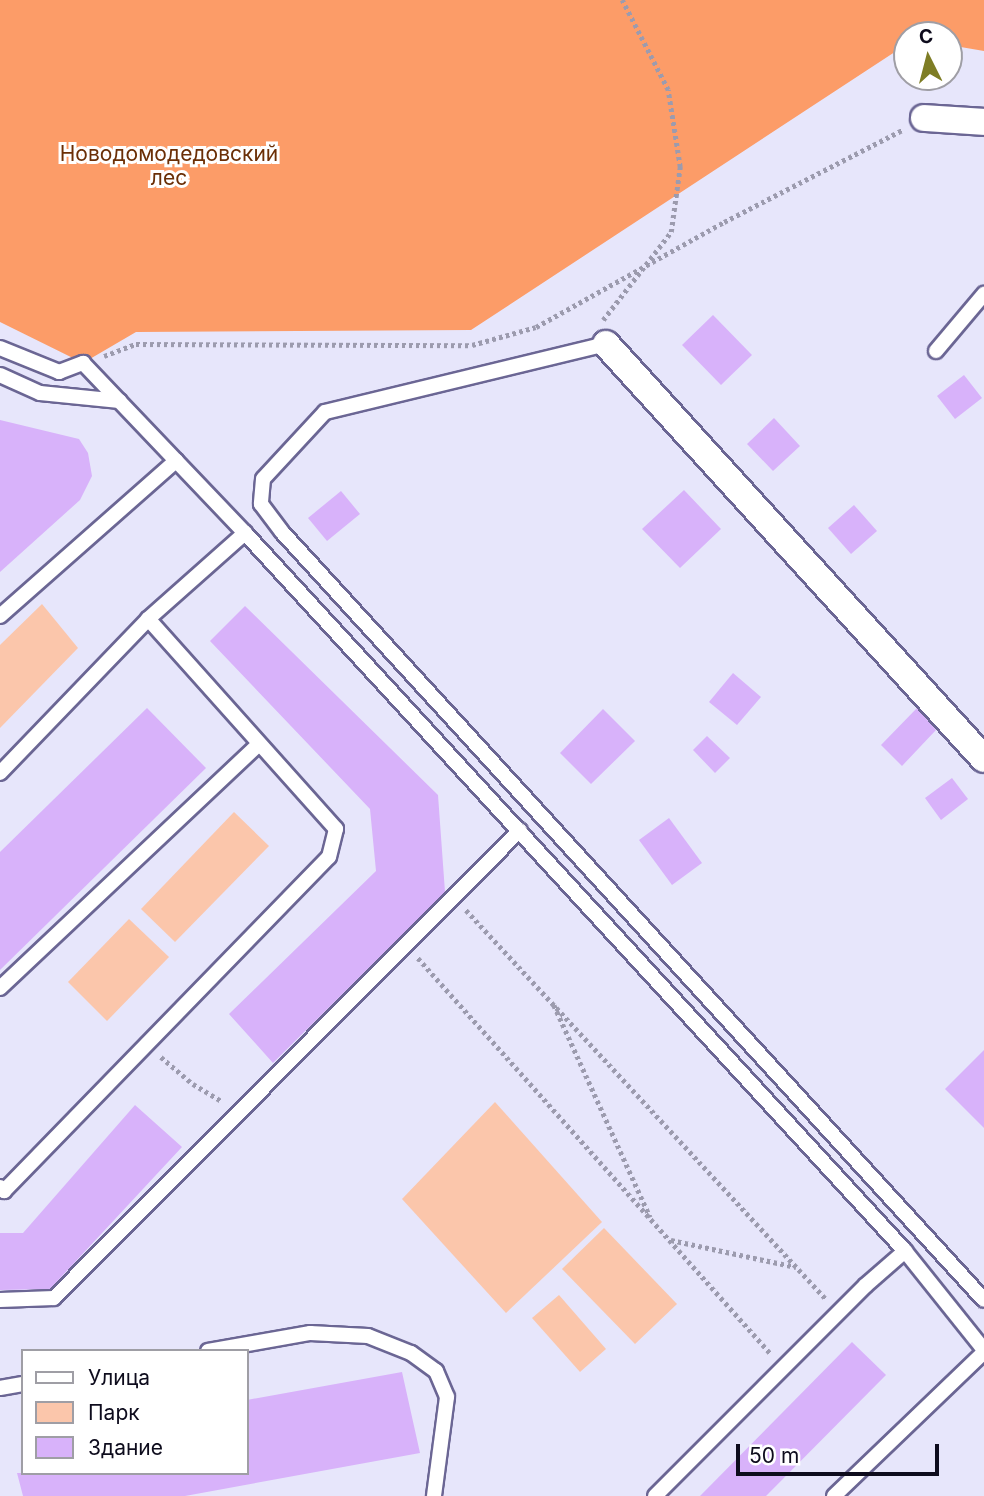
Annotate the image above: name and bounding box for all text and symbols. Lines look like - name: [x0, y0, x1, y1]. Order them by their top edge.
- north arrow: [893, 21, 963, 91]
- text: С: [918, 24, 934, 49]
- park label: Новодомодедовский лес: [60, 141, 278, 191]
- legend: [21, 1349, 248, 1475]
- text: Улица: [88, 1365, 150, 1390]
- text: Парк: [88, 1400, 140, 1425]
- scale bar: [739, 1430, 942, 1474]
- text: Здание: [88, 1435, 163, 1460]
- text: 50 m: [749, 1443, 799, 1468]

